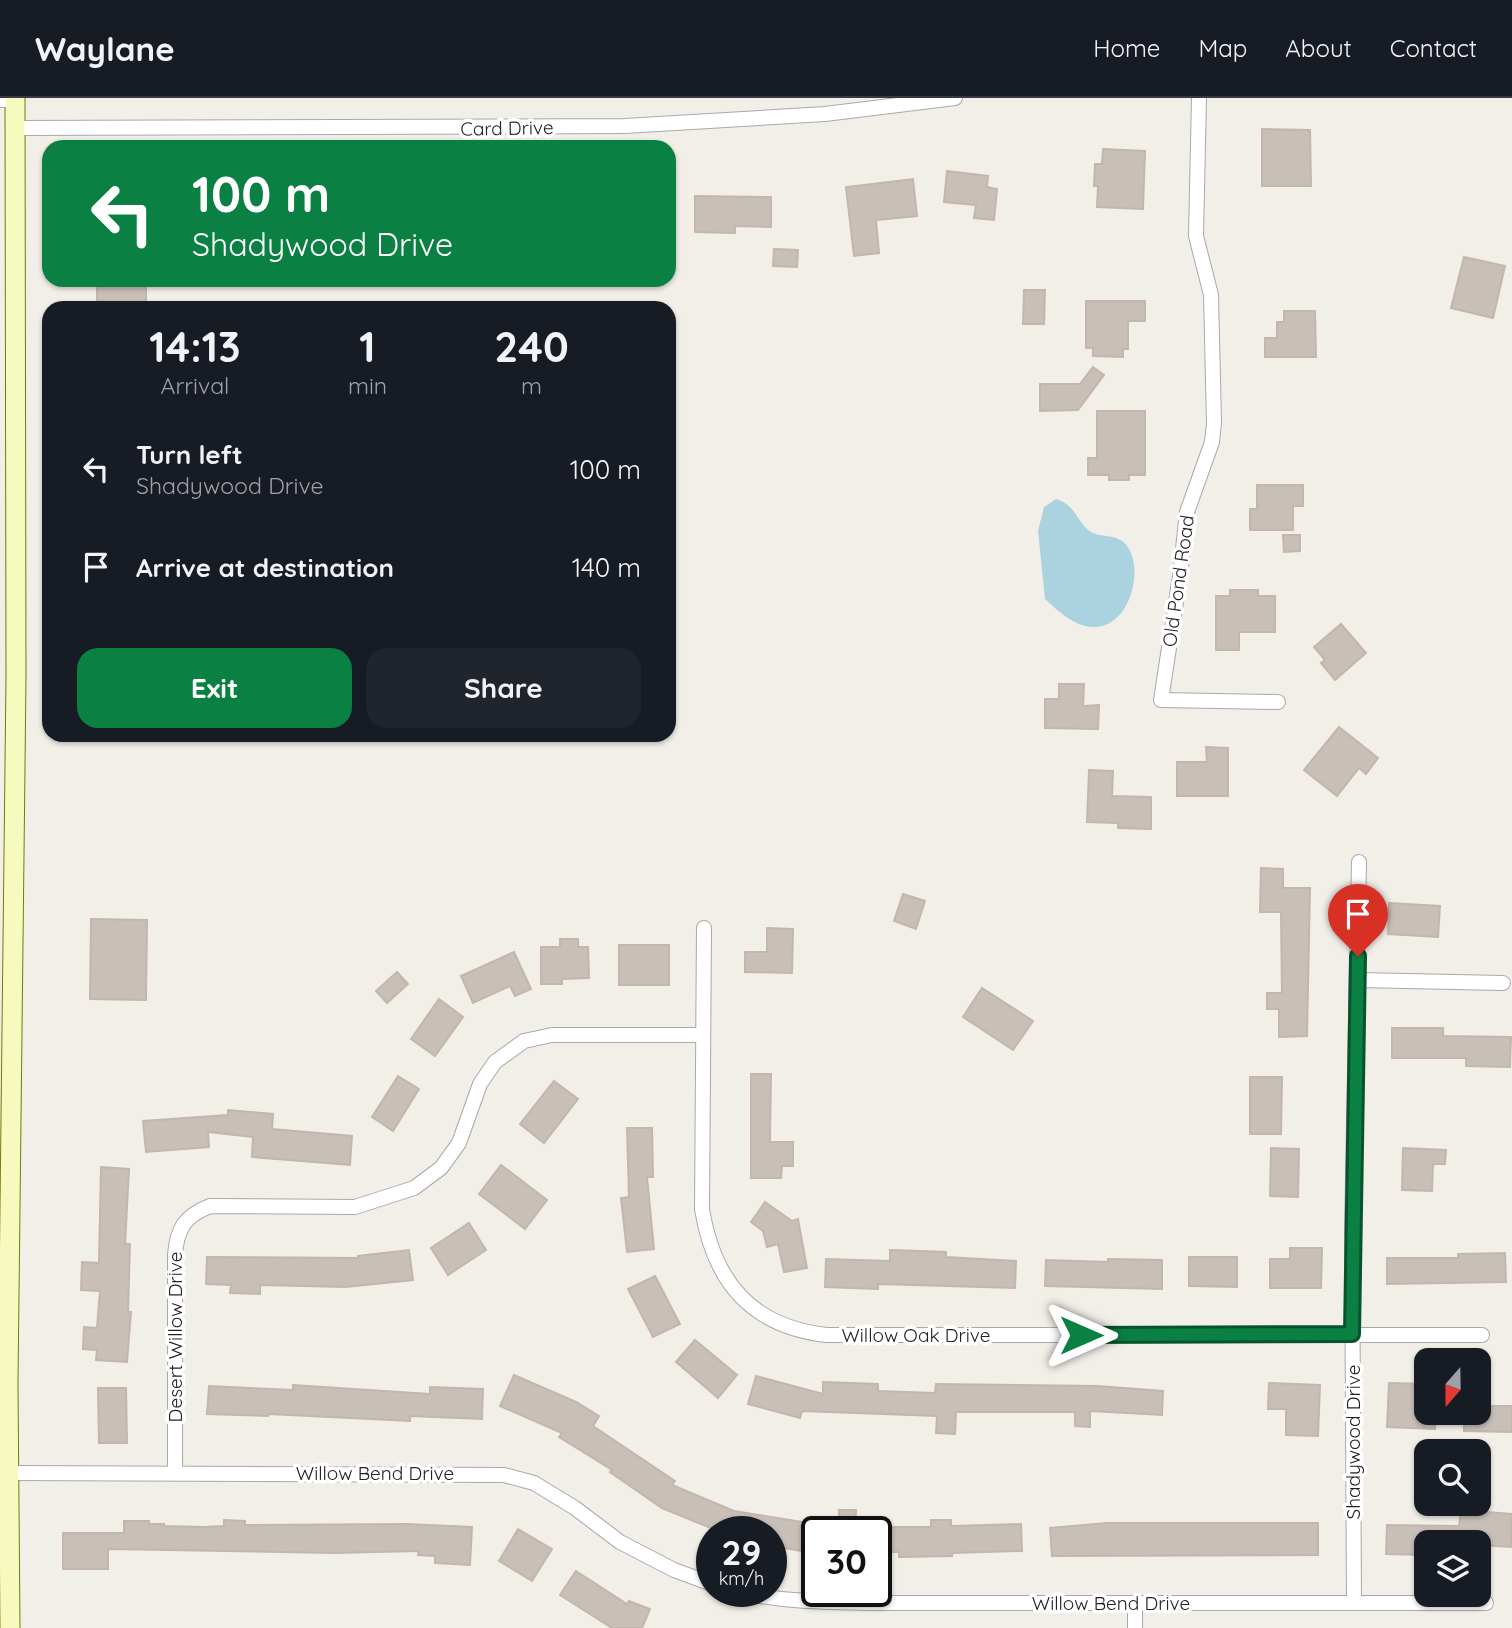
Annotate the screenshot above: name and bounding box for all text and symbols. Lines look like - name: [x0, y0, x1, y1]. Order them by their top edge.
- text: Waylane: [35, 28, 175, 69]
- text: Home: [1093, 33, 1160, 63]
- text: Map: [1198, 33, 1247, 63]
- text: About: [1285, 33, 1352, 63]
- text: Contact: [1390, 33, 1477, 63]
- street label: Card Drive: [460, 115, 554, 141]
- text: 100 m: [192, 163, 330, 224]
- icon: left: [77, 168, 168, 259]
- text: Shadywood Drive: [192, 224, 453, 264]
- text: 14:13: [149, 320, 241, 373]
- text: 1: [359, 320, 376, 373]
- text: 240: [494, 320, 569, 373]
- text: Arrival: [161, 371, 229, 400]
- text: min: [348, 371, 387, 400]
- text: m: [521, 371, 542, 400]
- text: Turn left: [136, 438, 243, 471]
- icon: left: [77, 450, 115, 488]
- text: 100 m: [570, 453, 641, 486]
- text: Shadywood Drive: [136, 471, 324, 500]
- street label: Old Pond Road: [1157, 514, 1199, 648]
- icon: arrive: [77, 548, 115, 586]
- text: Arrive at destination: [136, 551, 394, 584]
- text: 140 m: [572, 551, 641, 584]
- button: Exit: [77, 648, 352, 728]
- button: Share: [366, 648, 641, 728]
- pin: [1328, 884, 1388, 956]
- icon: arrive: [1339, 895, 1377, 933]
- street label: Desert Willow Drive: [163, 1252, 187, 1422]
- position arrow: [1044, 1298, 1118, 1372]
- street label: Willow Oak Drive: [841, 1323, 991, 1347]
- north arrow: [1414, 1348, 1491, 1424]
- map controls: [1414, 1348, 1491, 1607]
- street label: Shadywood Drive: [1341, 1365, 1365, 1519]
- button: search: [1414, 1439, 1491, 1516]
- street label: Willow Bend Drive: [296, 1461, 454, 1485]
- speed limit sign: 30: [801, 1516, 892, 1607]
- text: 29: [722, 1530, 761, 1574]
- button: layers: [1414, 1530, 1491, 1607]
- text: km/h: [719, 1567, 764, 1590]
- street label: Willow Bend Drive: [1032, 1591, 1190, 1615]

